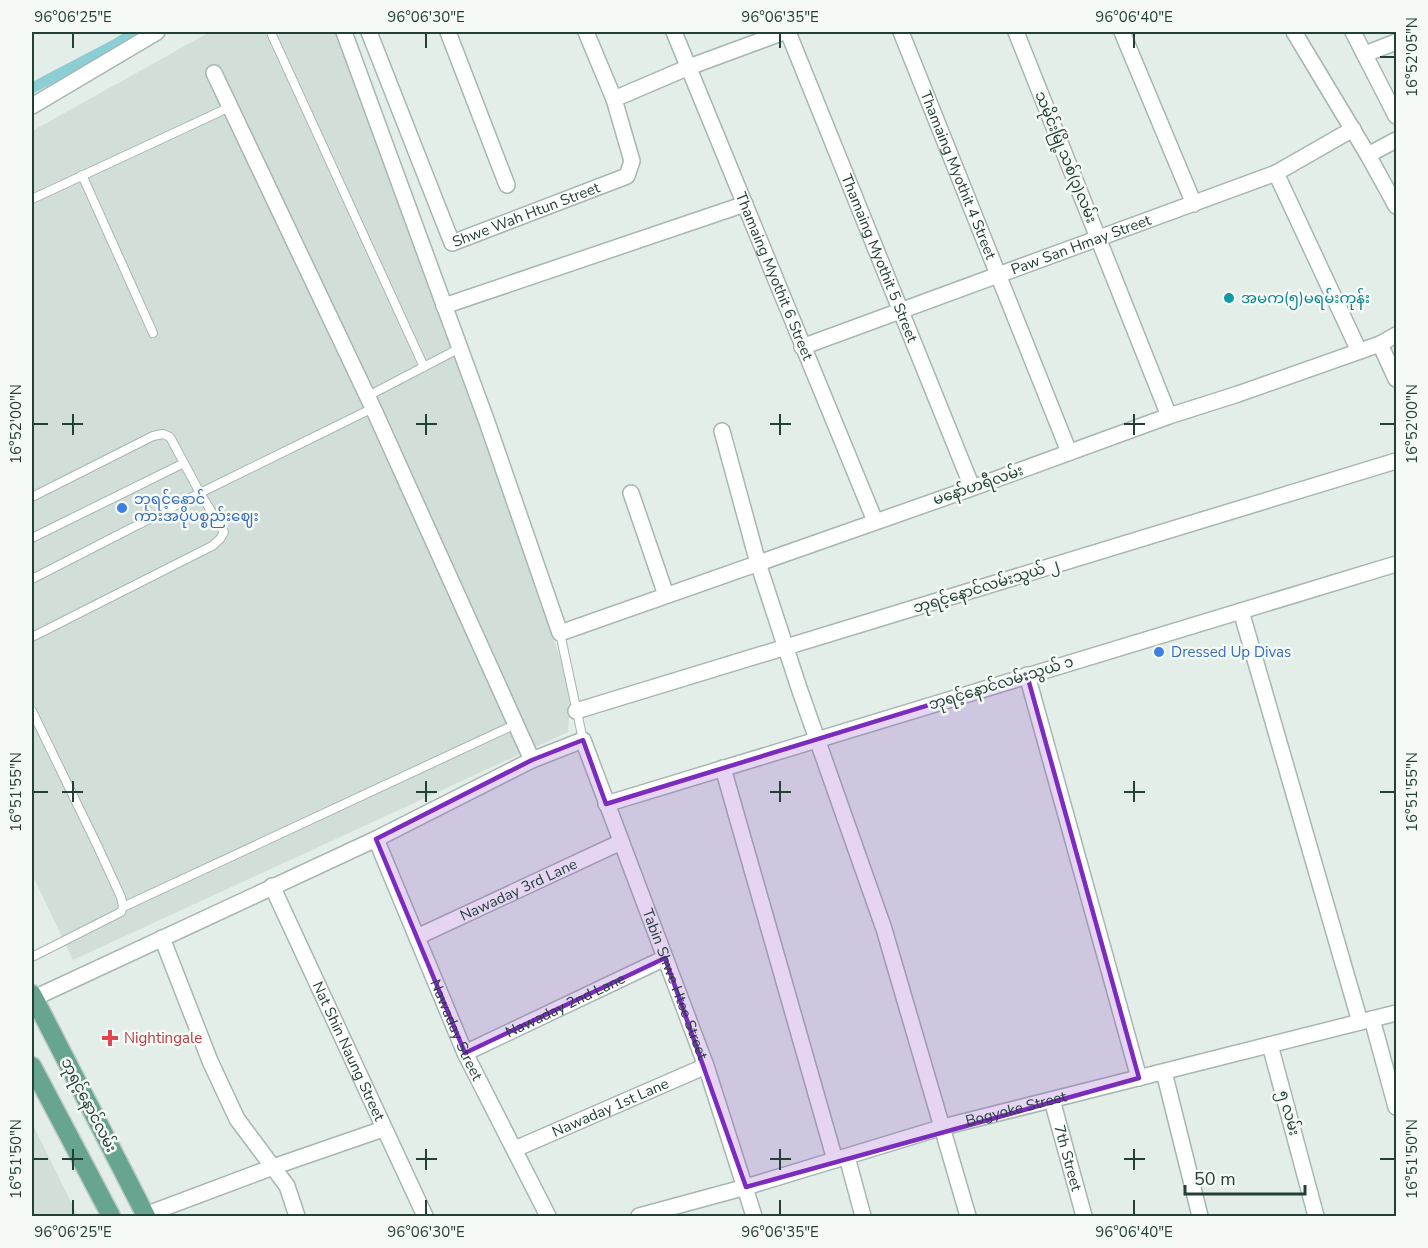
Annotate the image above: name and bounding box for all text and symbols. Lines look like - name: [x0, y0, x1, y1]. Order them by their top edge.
- text: 96°06'25"E: [34, 7, 112, 27]
- text: 96°06'30"E: [387, 7, 465, 27]
- text: 96°06'35"E: [741, 7, 819, 27]
- text: 96°06'40"E: [1095, 7, 1173, 27]
- text: 16°52'05"N: [1402, 17, 1422, 97]
- street label: Thamaing Myothit 4 Street: [915, 88, 1001, 263]
- street label: သမိုင်းမြို့သစ်(၃)လမ်း: [1029, 88, 1102, 227]
- street label: Thamaing Myothit 5 Street: [836, 171, 923, 346]
- street label: Shwe Wah Htun Street: [449, 177, 603, 252]
- street label: Thamaing Myothit 6 Street: [731, 189, 818, 364]
- street label: Paw San Hmay Street: [1008, 210, 1154, 280]
- place label: အမက(၅)မရမ်းကုန်း: [1241, 288, 1370, 310]
- marker: အမက(၅)မရမ်းကုန်း: [1222, 291, 1236, 305]
- text: 16°52'00"N: [6, 384, 26, 464]
- text: 16°52'00"N: [1402, 384, 1422, 464]
- street label: မနော်ဟရီလမ်း: [930, 460, 1026, 512]
- place label: ဘုရင့်နောင် ကားအပိုပစ္စည်းဈေး: [134, 489, 259, 528]
- marker: ဘုရင့်နောင် ကားအပိုပစ္စည်းဈေး: [115, 501, 129, 515]
- street label: ဘုရင့်နောင်လမ်းသွယ် ၂: [911, 554, 1062, 620]
- place label: Dressed Up Divas: [1171, 642, 1291, 662]
- marker: Dressed Up Divas: [1152, 645, 1166, 659]
- street label: ဘုရင့်နောင်လမ်းသွယ် ၁: [926, 651, 1077, 716]
- text: 16°51'55"N: [6, 752, 26, 832]
- text: 16°51'55"N: [1402, 752, 1422, 832]
- street label: Nawaday 3rd Lane: [457, 854, 580, 926]
- street label: Tabin Shwe Htee Street: [638, 906, 713, 1063]
- street label: Nawaday 2nd Lane: [502, 968, 628, 1042]
- street label: Nawaday Street: [425, 976, 488, 1085]
- street label: Nat Shin Naung Street: [308, 978, 390, 1125]
- place label: Nightingale: [124, 1028, 202, 1048]
- marker: Nightingale: [101, 1029, 119, 1047]
- street label: ဘုရင့်နောင်လမ်း: [55, 1054, 121, 1157]
- street label: Nawaday 1st Lane: [549, 1073, 672, 1142]
- street label: Bogyoke Street: [963, 1086, 1069, 1131]
- street label: ၅ လမ်း: [1271, 1088, 1305, 1138]
- text: 16°51'50"N: [6, 1119, 26, 1199]
- text: 16°51'50"N: [1402, 1119, 1422, 1199]
- street label: 7th Street: [1049, 1123, 1087, 1194]
- scale bar: [1185, 1158, 1305, 1196]
- text: 50 m: [1194, 1167, 1236, 1191]
- text: 96°06'25"E: [34, 1222, 112, 1242]
- text: 96°06'30"E: [387, 1222, 465, 1242]
- text: 96°06'35"E: [741, 1222, 819, 1242]
- text: 96°06'40"E: [1095, 1222, 1173, 1242]

